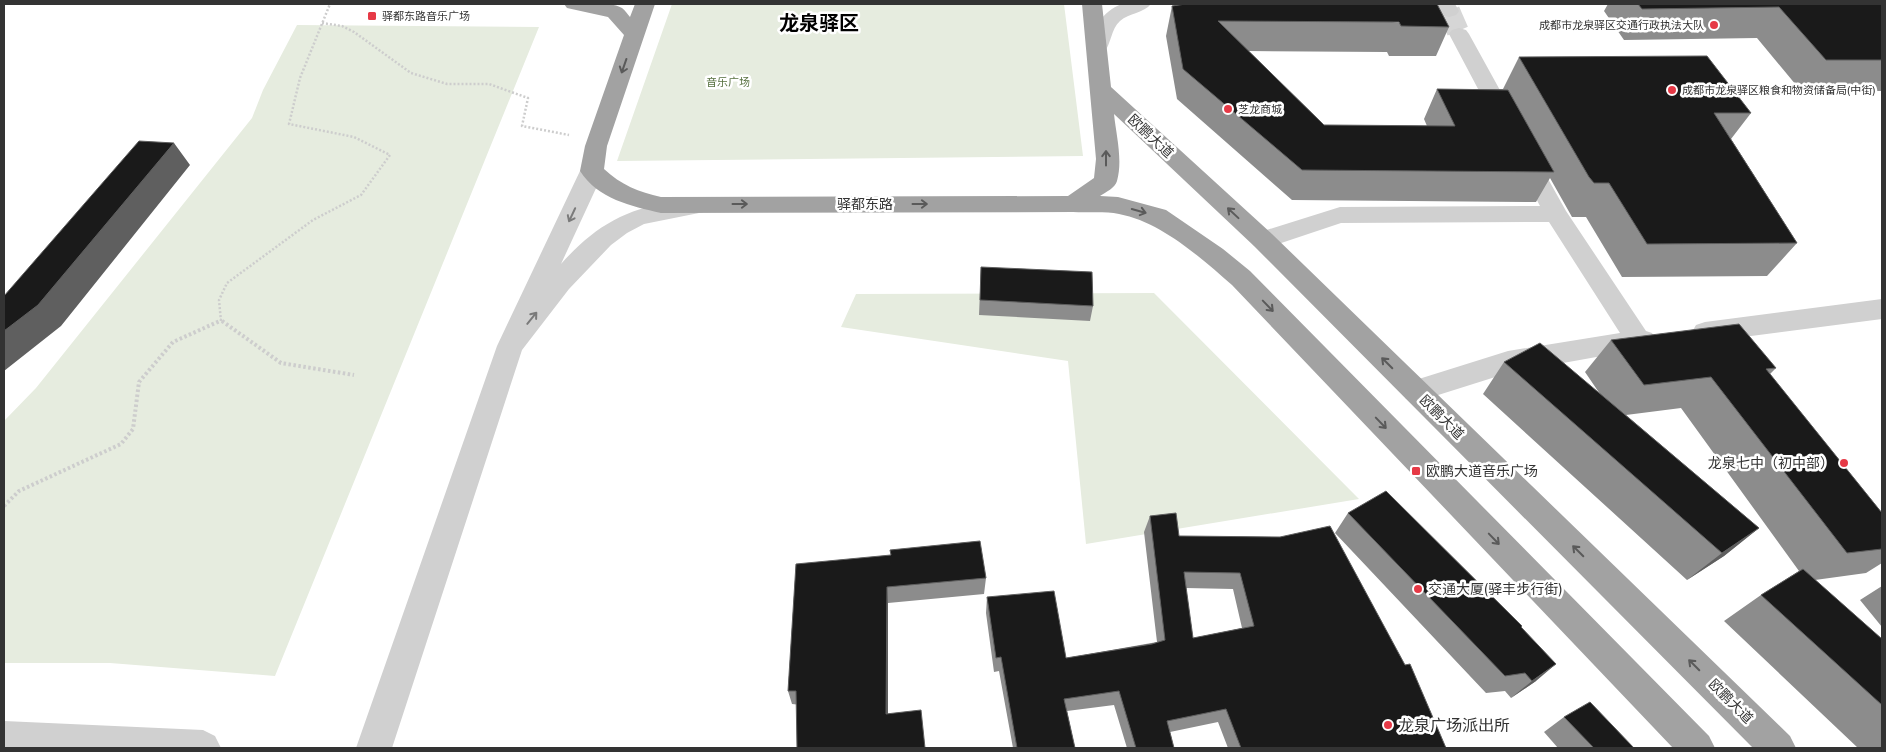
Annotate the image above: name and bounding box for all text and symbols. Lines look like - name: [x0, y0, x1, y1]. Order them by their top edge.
- marker: 驿都东路音乐广场: [366, 10, 378, 22]
- place label: 驿都东路音乐广场: [382, 10, 470, 22]
- district label: 龙泉驿区: [779, 11, 859, 35]
- place label: 成都市龙泉驿区交通行政执法大队: [1539, 19, 1704, 31]
- marker: 成都市龙泉驿区交通行政执法大队: [1708, 19, 1720, 31]
- one-way arrow: [619, 58, 628, 74]
- park label: 音乐广场: [706, 76, 750, 88]
- marker: 成都市龙泉驿区粮食和物资储备局(中街): [1666, 84, 1678, 96]
- place label: 成都市龙泉驿区粮食和物资储备局(中街): [1682, 84, 1876, 96]
- marker: 芝龙商城: [1222, 103, 1234, 115]
- place label: 芝龙商城: [1238, 103, 1282, 115]
- street label: 欧鹏大道: [1125, 111, 1177, 161]
- one-way arrow: [1101, 150, 1111, 166]
- street label: 驿都东路: [837, 196, 893, 212]
- one-way arrow: [732, 199, 748, 209]
- one-way arrow: [912, 199, 928, 209]
- one-way arrow: [1130, 206, 1146, 216]
- one-way arrow: [566, 207, 576, 222]
- one-way arrow: [1227, 207, 1240, 219]
- one-way arrow: [1262, 300, 1274, 312]
- one-way arrow: [526, 312, 537, 325]
- one-way arrow: [1381, 357, 1394, 369]
- street label: 欧鹏大道: [1417, 392, 1467, 442]
- one-way arrow: [1375, 416, 1387, 429]
- place label: 龙泉七中（初中部）: [1708, 455, 1834, 471]
- marker: 龙泉七中（初中部）: [1838, 457, 1850, 469]
- place label: 欧鹏大道音乐广场: [1426, 463, 1538, 479]
- marker: 欧鹏大道音乐广场: [1410, 465, 1422, 477]
- one-way arrow: [1488, 533, 1500, 545]
- one-way arrow: [1572, 545, 1584, 557]
- place label: 交通大厦(驿丰步行街): [1428, 581, 1563, 597]
- marker: 交通大厦(驿丰步行街): [1412, 583, 1424, 595]
- one-way arrow: [1687, 659, 1700, 671]
- street label: 欧鹏大道: [1706, 676, 1756, 726]
- place label: 龙泉广场派出所: [1398, 716, 1510, 735]
- marker: 龙泉广场派出所: [1382, 719, 1394, 731]

